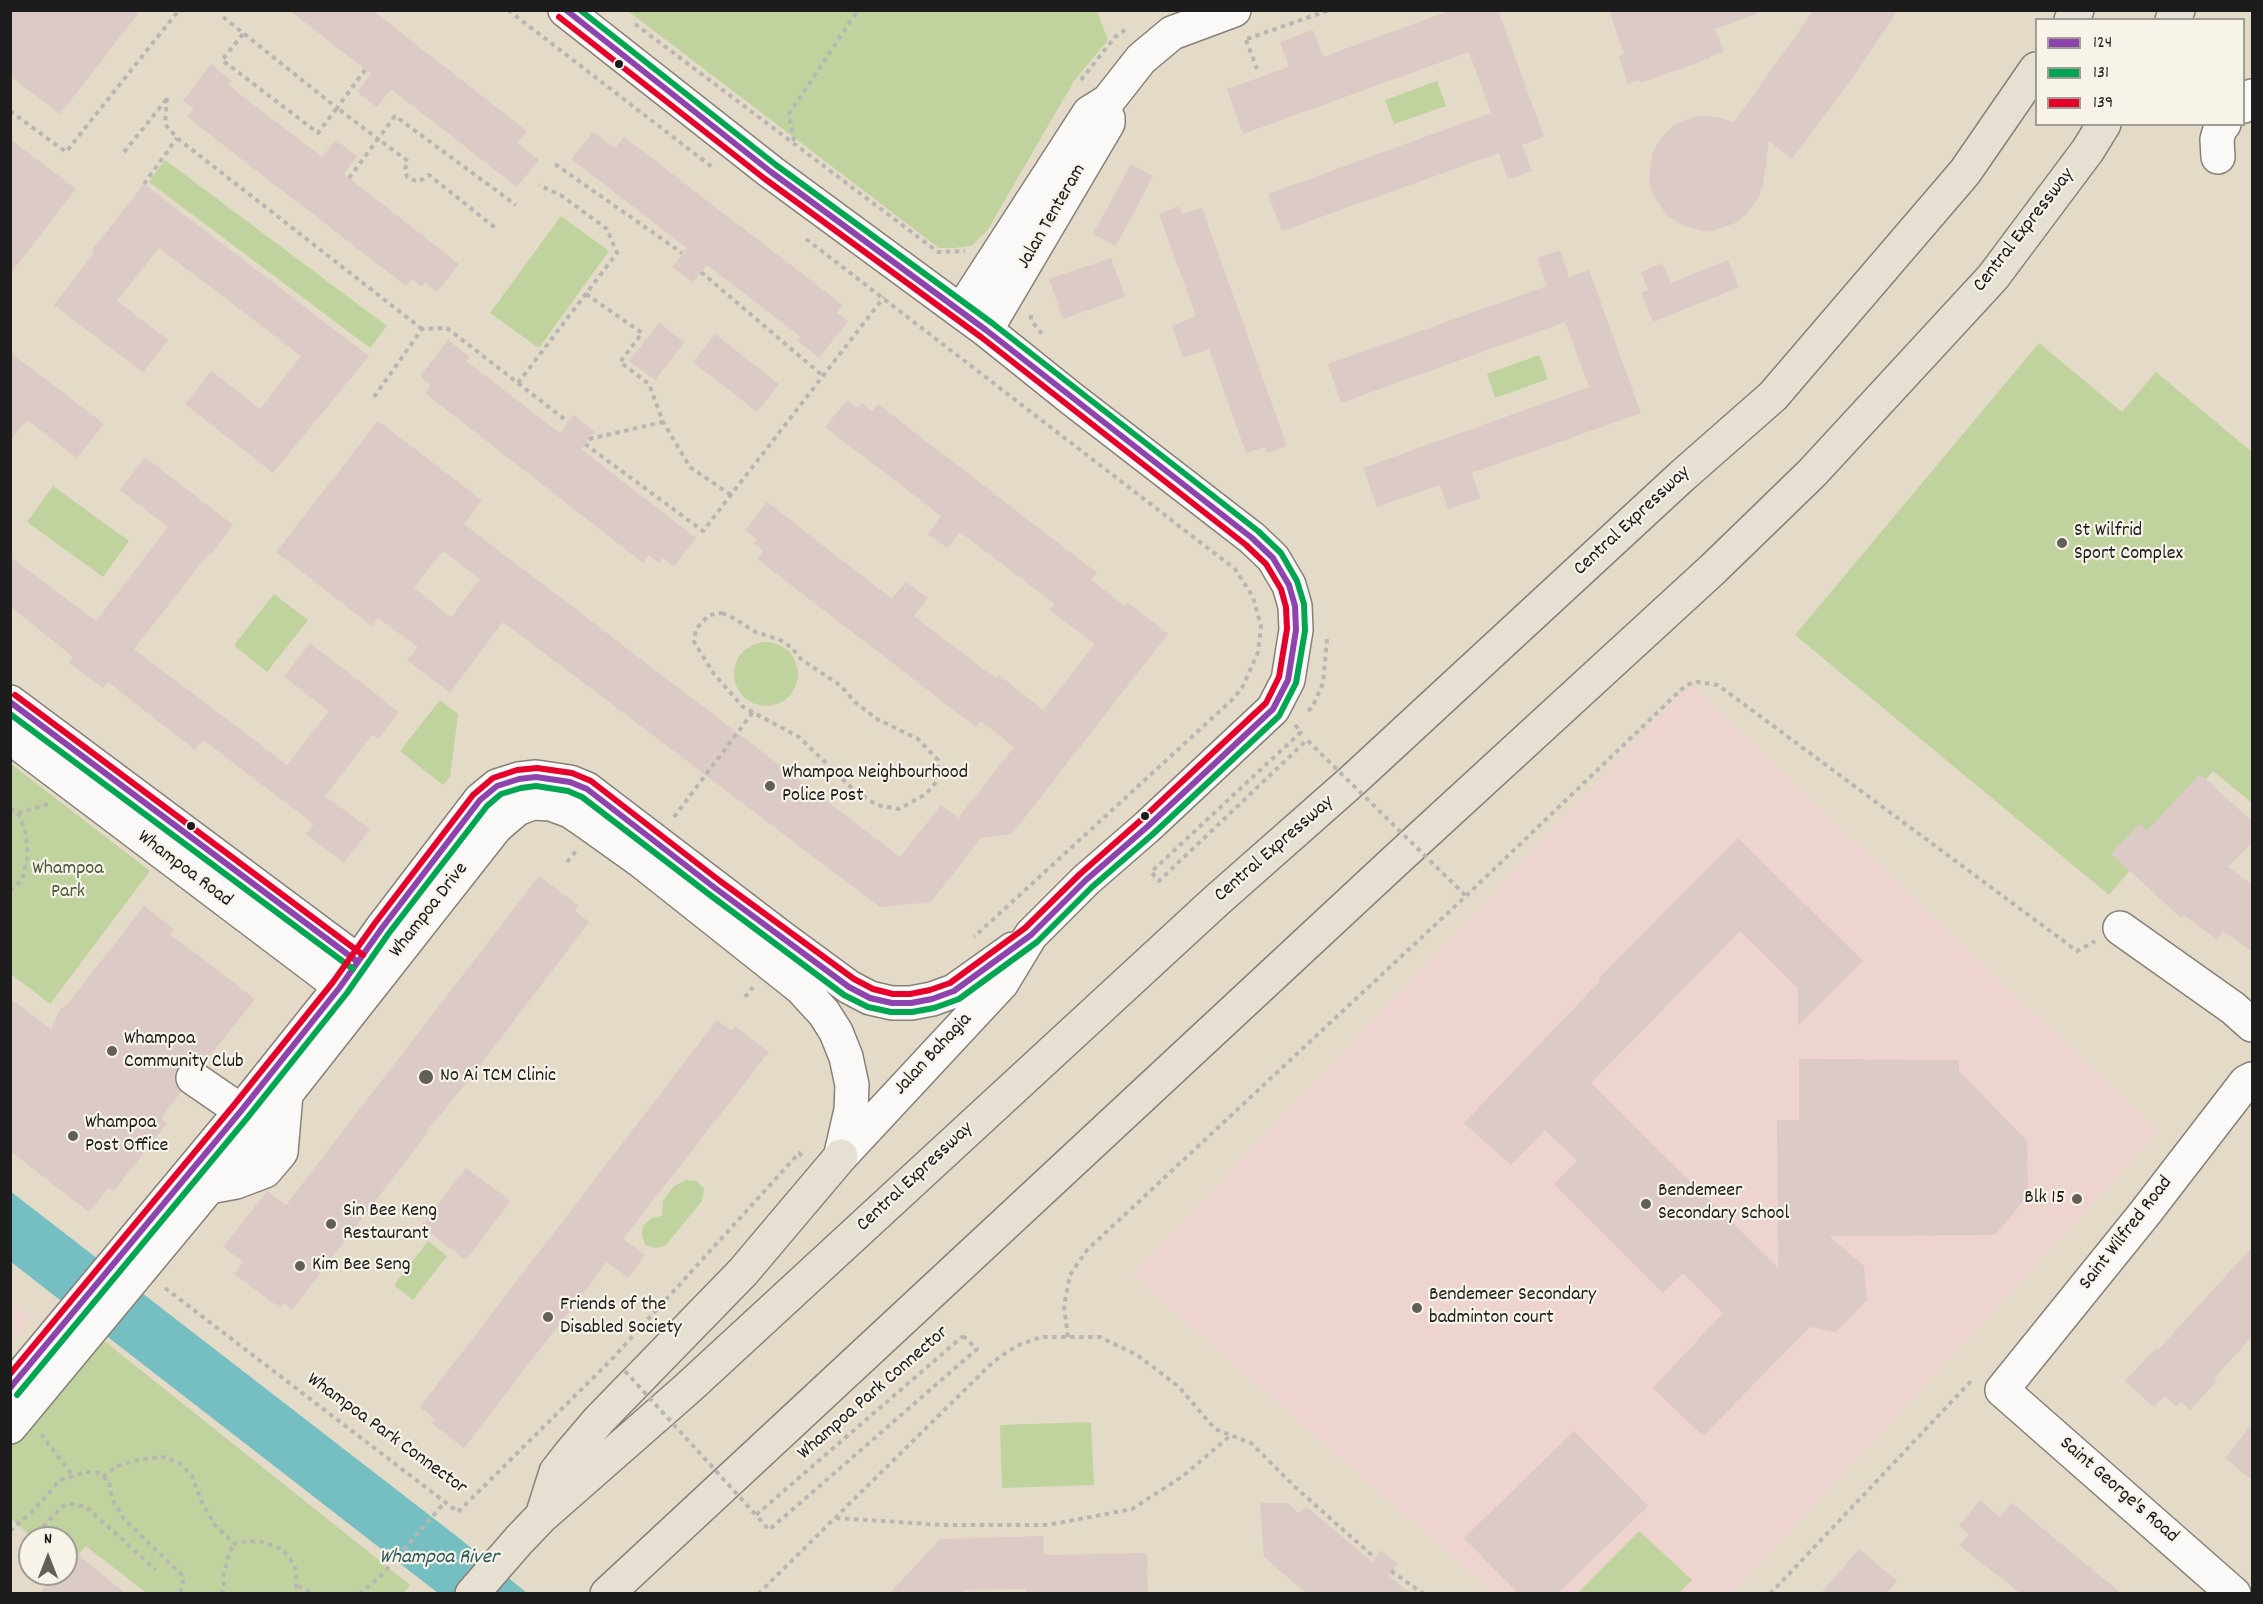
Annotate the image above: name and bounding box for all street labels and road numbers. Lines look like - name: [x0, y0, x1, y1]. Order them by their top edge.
- street label: Jalan Tenteram: [1013, 160, 1093, 274]
- street label: Central Expressway: [1969, 164, 2081, 298]
- street label: Central Expressway: [1570, 462, 1696, 582]
- street label: Central Expressway: [1210, 792, 1340, 908]
- street label: Whampoa Road: [132, 826, 236, 914]
- street label: Whampoa Drive: [385, 859, 475, 963]
- street label: Jalan Bahagia: [890, 1009, 978, 1101]
- street label: Central Expressway: [853, 1118, 979, 1238]
- street label: Saint Wilfred Road: [2075, 1172, 2179, 1296]
- street label: Whampoa Park Connector: [794, 1322, 954, 1466]
- street label: Whampoa Park Connector: [301, 1369, 471, 1501]
- street label: Saint George's Road: [2053, 1433, 2183, 1549]

